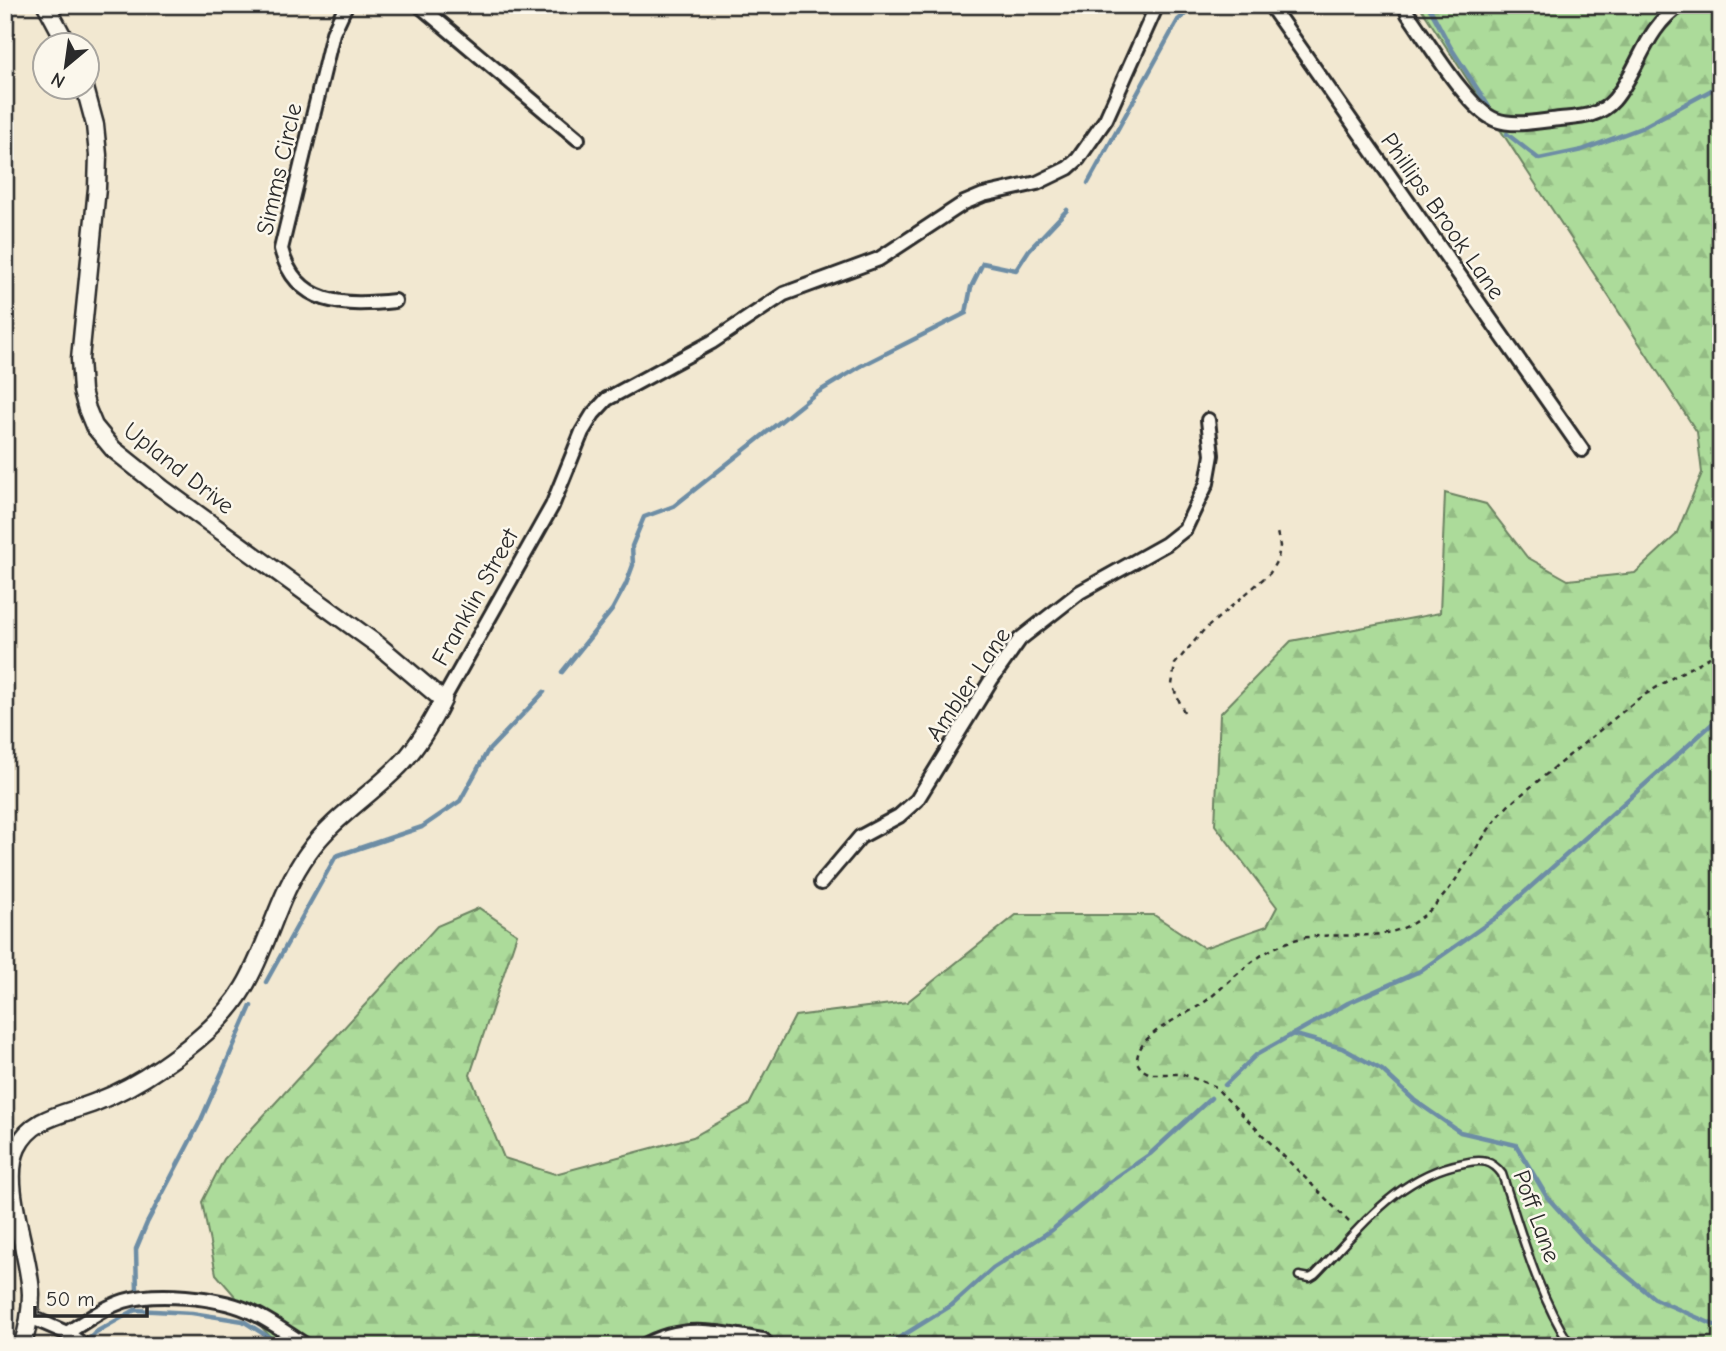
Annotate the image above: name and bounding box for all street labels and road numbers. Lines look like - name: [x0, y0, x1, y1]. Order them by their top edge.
- street label: Simms Circle: [250, 100, 308, 238]
- street label: Phillips Brook Lane: [1375, 127, 1511, 305]
- street label: Upland Drive: [118, 416, 240, 520]
- street label: Franklin Street: [426, 523, 525, 670]
- street label: Ambler Lane: [920, 622, 1016, 746]
- street label: Poff Lane: [1507, 1166, 1567, 1266]

